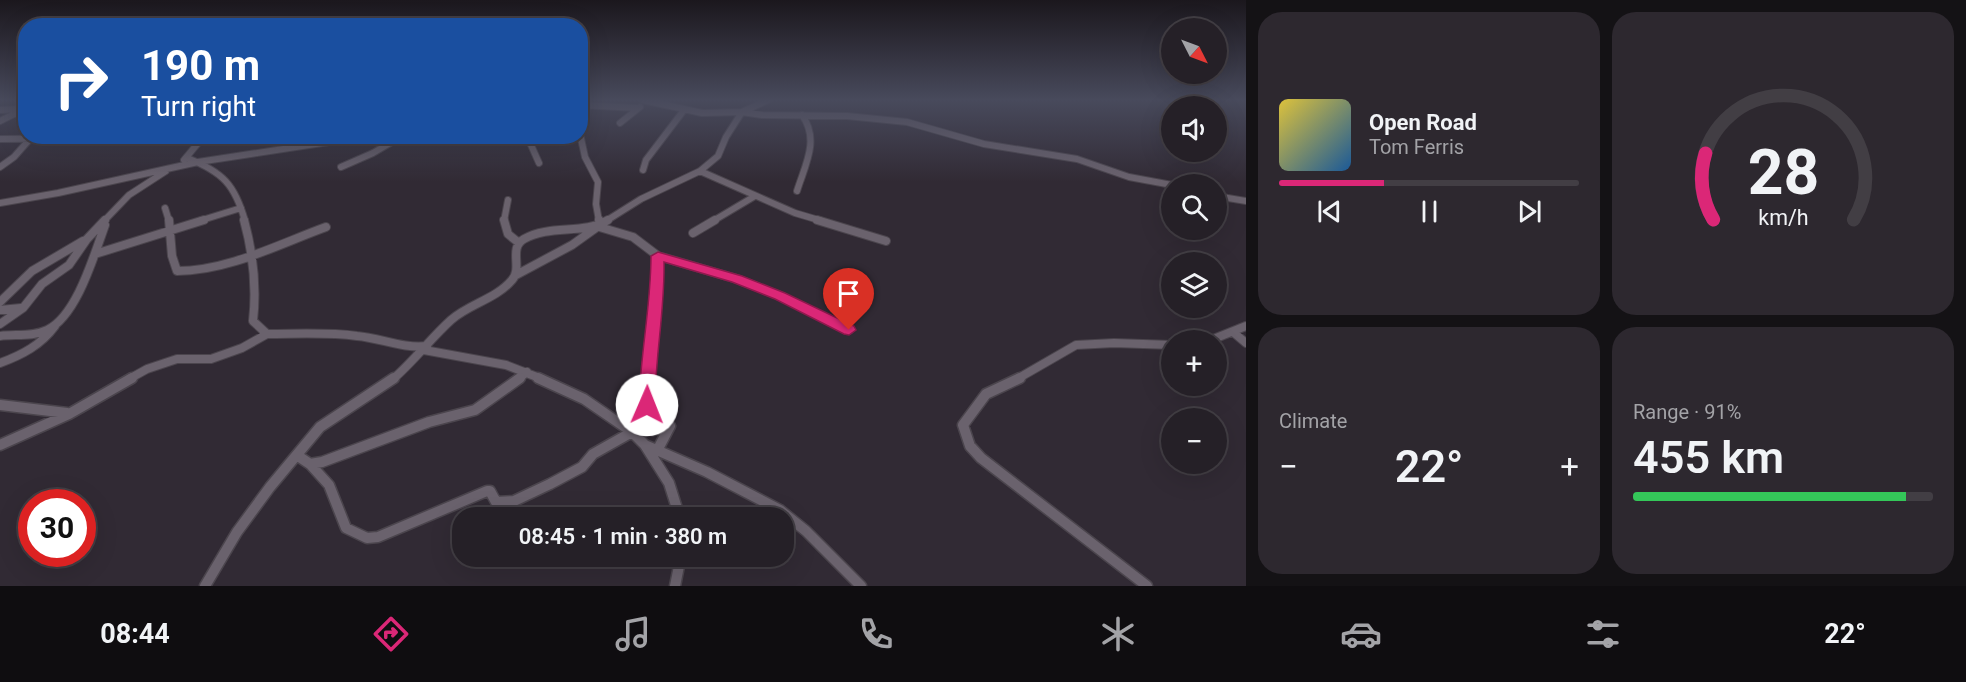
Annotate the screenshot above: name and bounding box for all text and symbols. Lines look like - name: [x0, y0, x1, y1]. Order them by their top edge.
- north arrow: [1161, 18, 1227, 84]
- map controls: [1161, 18, 1227, 474]
- text: 190 m: [141, 41, 260, 90]
- icon: right: [42, 42, 120, 120]
- text: Turn right: [141, 91, 256, 123]
- button: sound: [1161, 96, 1227, 162]
- text: Open Road: [1369, 110, 1477, 135]
- text: Tom Ferris: [1369, 135, 1464, 159]
- text: 28: [1747, 137, 1819, 210]
- button: search: [1161, 174, 1227, 240]
- icon: previous: [1313, 195, 1346, 228]
- icon: pause: [1413, 195, 1446, 228]
- icon: next: [1513, 195, 1546, 228]
- text: km/h: [1758, 206, 1808, 231]
- button: layers: [1161, 252, 1227, 318]
- pin: [823, 268, 874, 330]
- icon: arrive: [832, 277, 865, 310]
- button: +: [1161, 330, 1227, 396]
- position arrow: [615, 373, 679, 437]
- text: Range · 91%: [1633, 400, 1741, 424]
- button: −: [1161, 408, 1227, 474]
- text: Climate: [1279, 409, 1347, 433]
- text: 455 km: [1633, 431, 1784, 484]
- text: 22°: [1395, 440, 1463, 493]
- text: −: [1279, 447, 1298, 486]
- text: +: [1560, 447, 1579, 486]
- speed limit sign: 30: [18, 489, 96, 567]
- text: 08:45 · 1 min · 380 m: [519, 524, 727, 549]
- icon: directions: [370, 613, 412, 655]
- icon: music: [612, 613, 654, 655]
- icon: phone: [855, 613, 897, 655]
- icon: climate: [1097, 613, 1139, 655]
- icon: car: [1340, 613, 1382, 655]
- icon: filters: [1582, 613, 1624, 655]
- text: 08:44: [100, 618, 170, 650]
- text: 22°: [1824, 618, 1866, 650]

